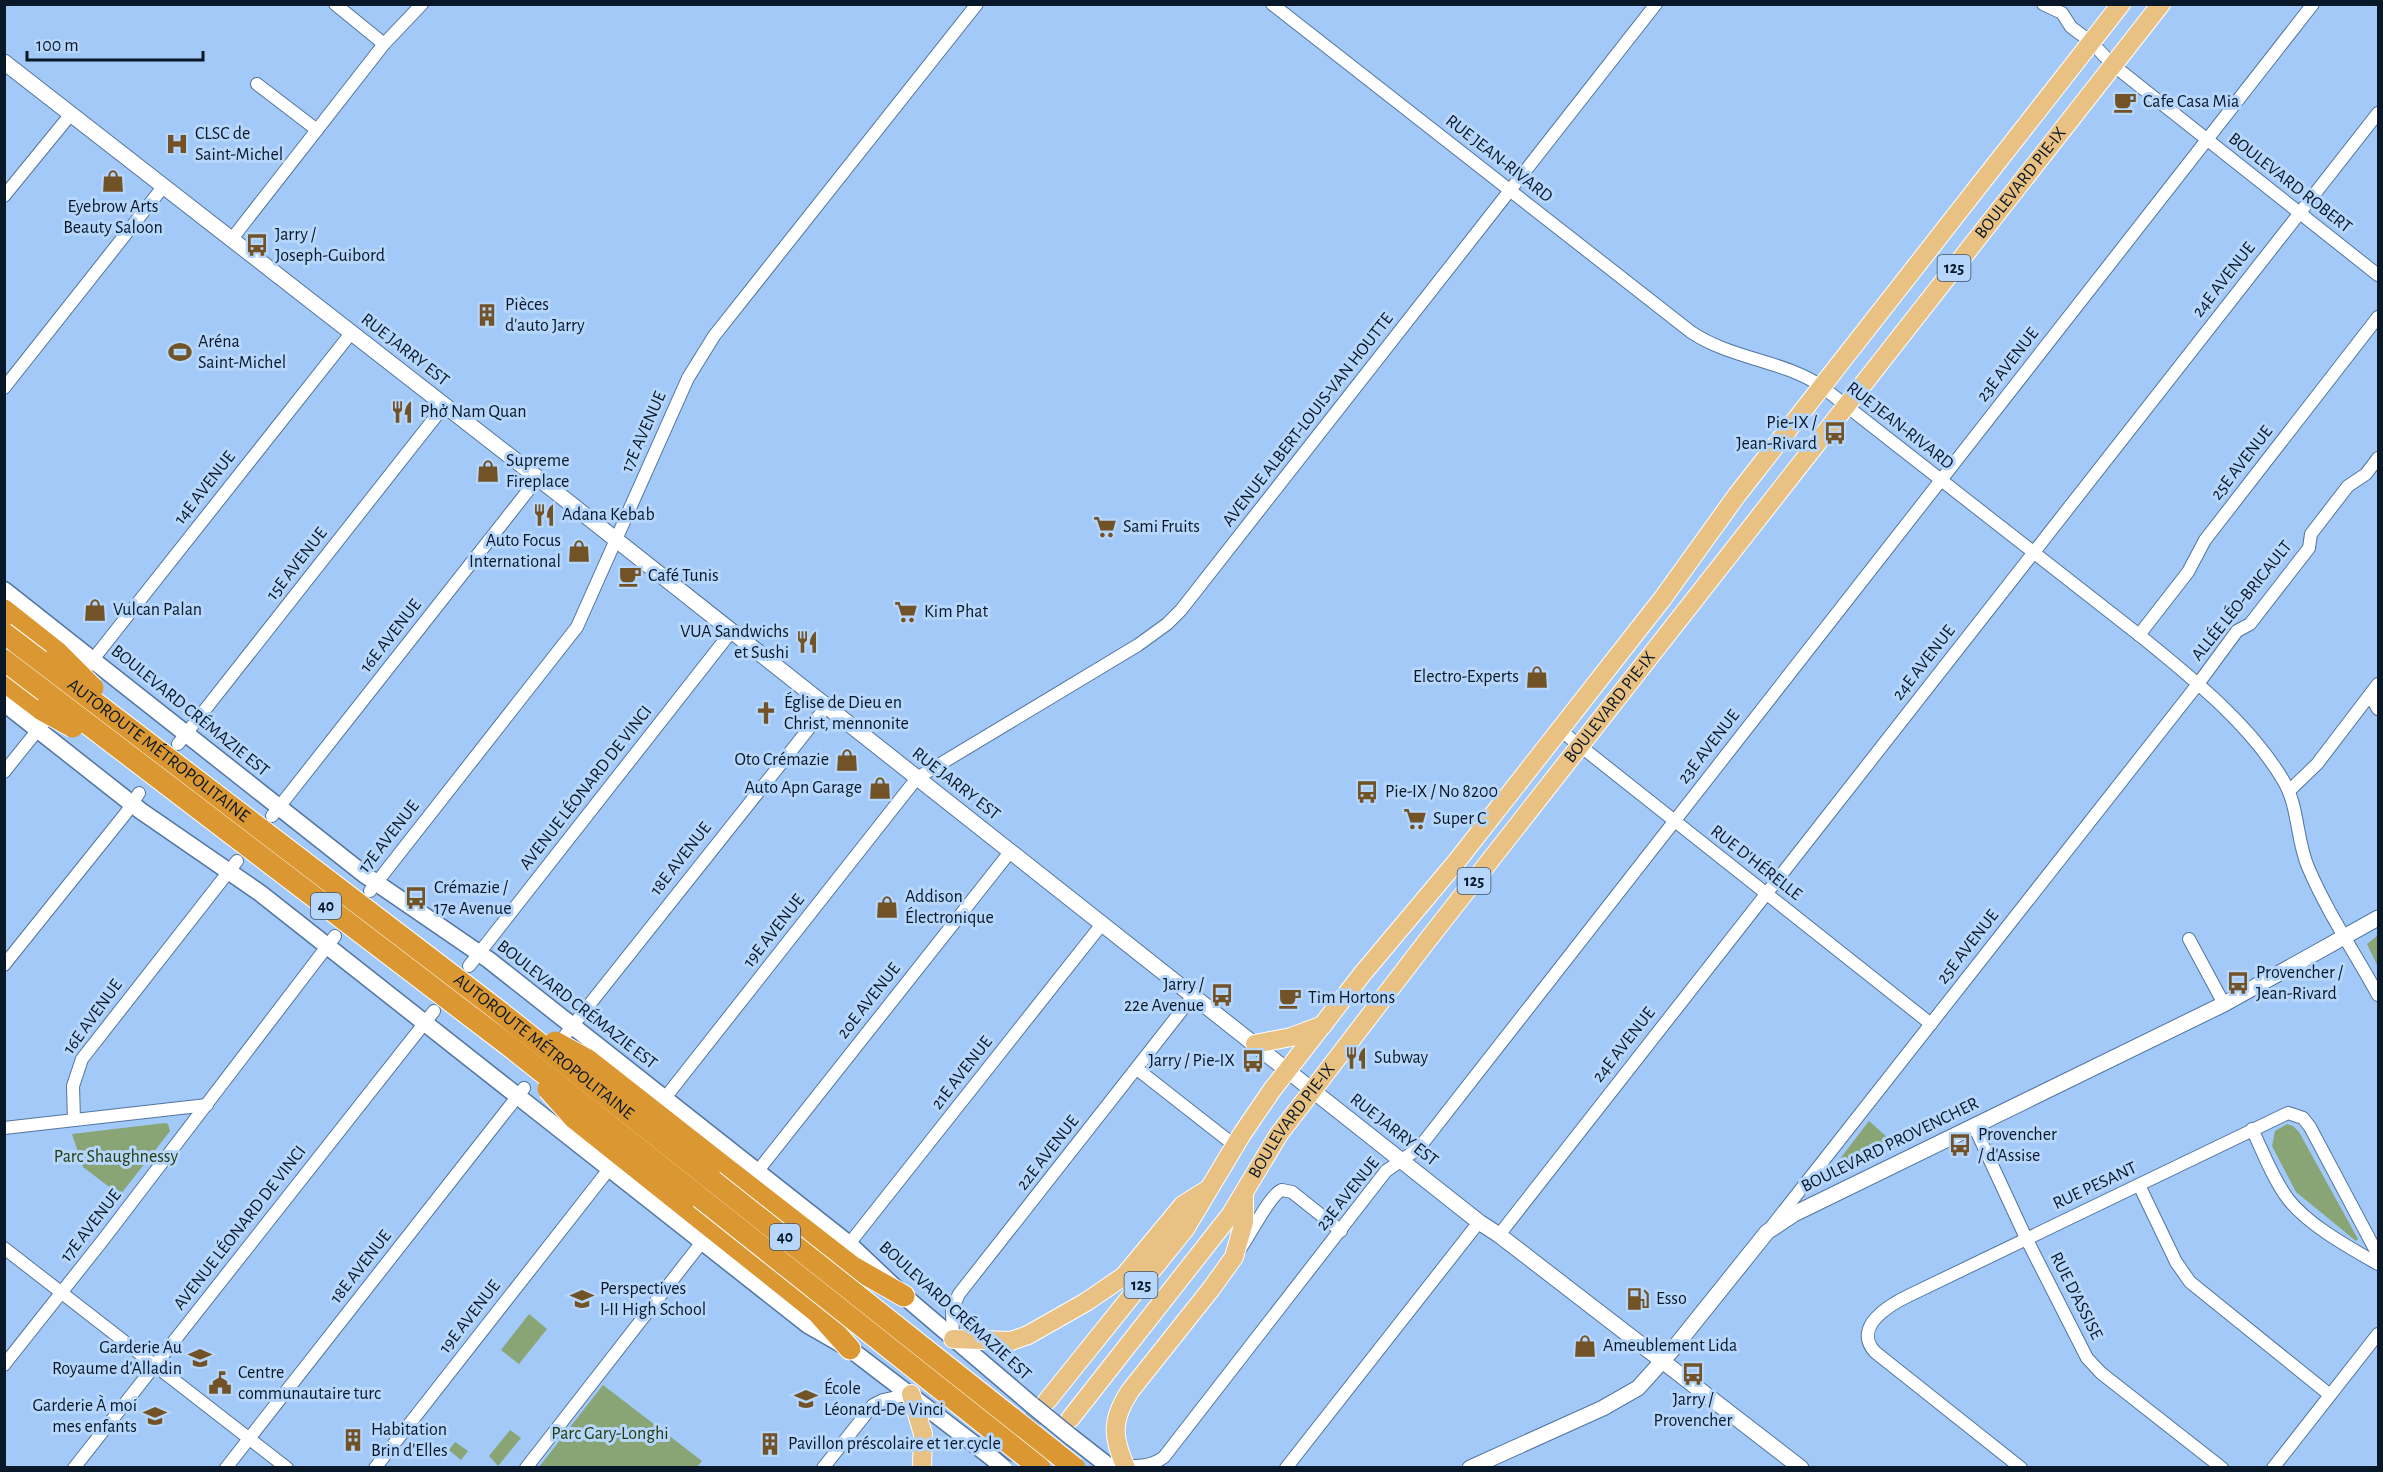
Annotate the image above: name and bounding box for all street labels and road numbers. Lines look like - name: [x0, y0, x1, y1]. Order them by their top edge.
- street label: RUE JEAN-RIVARD: [1442, 112, 1556, 206]
- street label: BOULEVARD PIE-IX: [1972, 124, 2070, 242]
- street label: BOULEVARD ROBERT: [2225, 129, 2355, 237]
- street label: 24E AVENUE: [2189, 239, 2259, 321]
- road number: 125: [1938, 255, 1970, 281]
- street label: RUE JARRY EST: [358, 310, 453, 390]
- street label: AVENUE ALBERT-LOUIS-VAN HOUTTE: [1219, 310, 1397, 530]
- street label: 23E AVENUE: [1974, 324, 2042, 405]
- street label: RUE JEAN-RIVARD: [1843, 379, 1957, 473]
- street label: 17E AVENUE: [618, 389, 670, 475]
- street label: 25E AVENUE: [2208, 422, 2277, 503]
- street label: 14E AVENUE: [171, 448, 239, 528]
- street label: 15E AVENUE: [263, 524, 331, 604]
- street label: ALLÉE LÉO-BRICAULT: [2186, 536, 2296, 664]
- street label: 16E AVENUE: [357, 596, 425, 676]
- street label: 24E AVENUE: [1889, 622, 1959, 704]
- street label: BOULEVARD CRÉMAZIE EST: [108, 639, 274, 780]
- street label: BOULEVARD PIE-IX: [1561, 648, 1659, 767]
- street label: AUTOROUTE MÉTROPOLITAINE: [64, 676, 253, 826]
- street label: AVENUE LÉONARD DE VINCI: [514, 701, 656, 874]
- street label: 23E AVENUE: [1675, 706, 1743, 787]
- street label: RUE JARRY EST: [909, 744, 1004, 824]
- street label: 17E AVENUE: [355, 797, 423, 877]
- street label: 18E AVENUE: [647, 819, 715, 899]
- street label: RUE D'HÉRELLE: [1707, 820, 1807, 904]
- road number: 125: [1458, 868, 1490, 894]
- street label: 19E AVENUE: [740, 891, 808, 971]
- road number: 40: [311, 893, 341, 919]
- street label: 25E AVENUE: [1934, 906, 2003, 987]
- street label: BOULEVARD CRÉMAZIE EST: [494, 935, 662, 1073]
- street label: 20E AVENUE: [834, 960, 904, 1042]
- street label: AUTOROUTE MÉTROPOLITAINE: [450, 971, 637, 1123]
- street label: 16E AVENUE: [60, 976, 126, 1058]
- street label: 24E AVENUE: [1589, 1004, 1659, 1086]
- street label: 21E AVENUE: [928, 1033, 996, 1113]
- street label: BOULEVARD PIE-IX: [1246, 1060, 1339, 1182]
- street label: RUE JARRY EST: [1347, 1090, 1442, 1170]
- street label: BOULEVARD PROVENCHER: [1799, 1094, 1981, 1196]
- street label: 22E AVENUE: [1013, 1112, 1083, 1194]
- street label: AVENUE LÉONARD DE VINCI: [168, 1141, 310, 1314]
- street label: 23E AVENUE: [1313, 1154, 1383, 1234]
- street label: RUE PESANT: [2050, 1159, 2140, 1213]
- street label: 17E AVENUE: [57, 1186, 125, 1266]
- road number: 40: [770, 1224, 800, 1250]
- street label: 18E AVENUE: [327, 1227, 395, 1307]
- street label: BOULEVARD CRÉMAZIE EST: [876, 1236, 1037, 1384]
- street label: RUE D'ASSISE: [2046, 1249, 2106, 1343]
- road number: 125: [1124, 1272, 1158, 1298]
- street label: 19E AVENUE: [436, 1277, 504, 1357]

